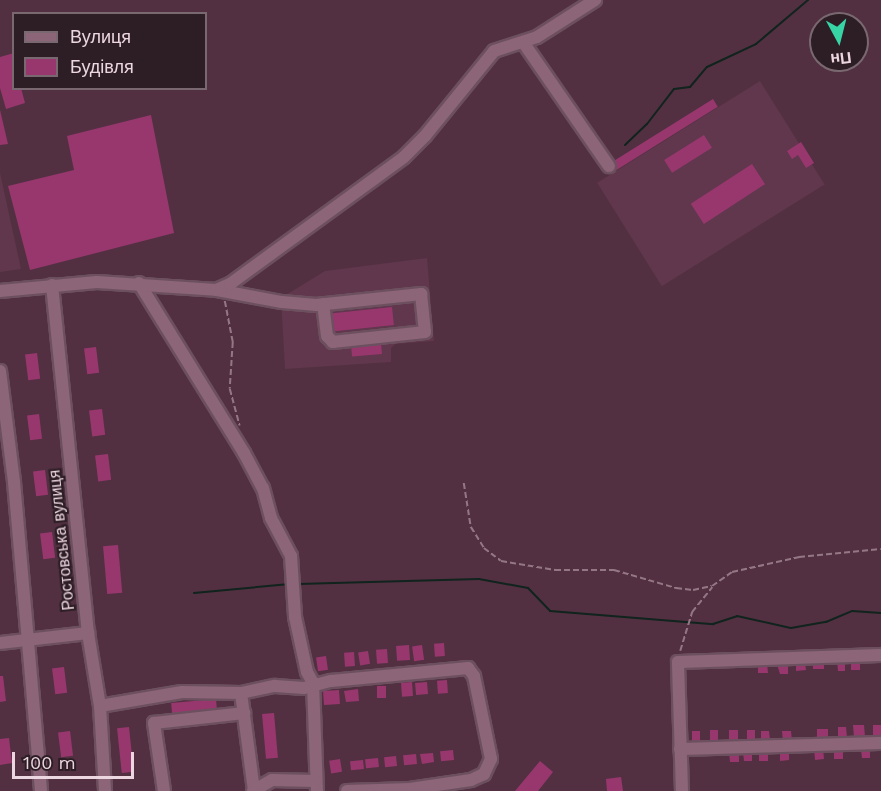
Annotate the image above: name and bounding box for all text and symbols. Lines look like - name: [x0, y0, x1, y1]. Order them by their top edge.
- legend: [12, 12, 207, 90]
- north arrow: [809, 12, 869, 72]
- text: Вулиця: [70, 26, 131, 47]
- text: Пн: [829, 48, 853, 69]
- text: Будівля: [70, 56, 134, 77]
- street label: Ростовська вулиця: [45, 469, 79, 611]
- scale bar: [15, 740, 136, 778]
- text: 100 m: [23, 752, 76, 773]

